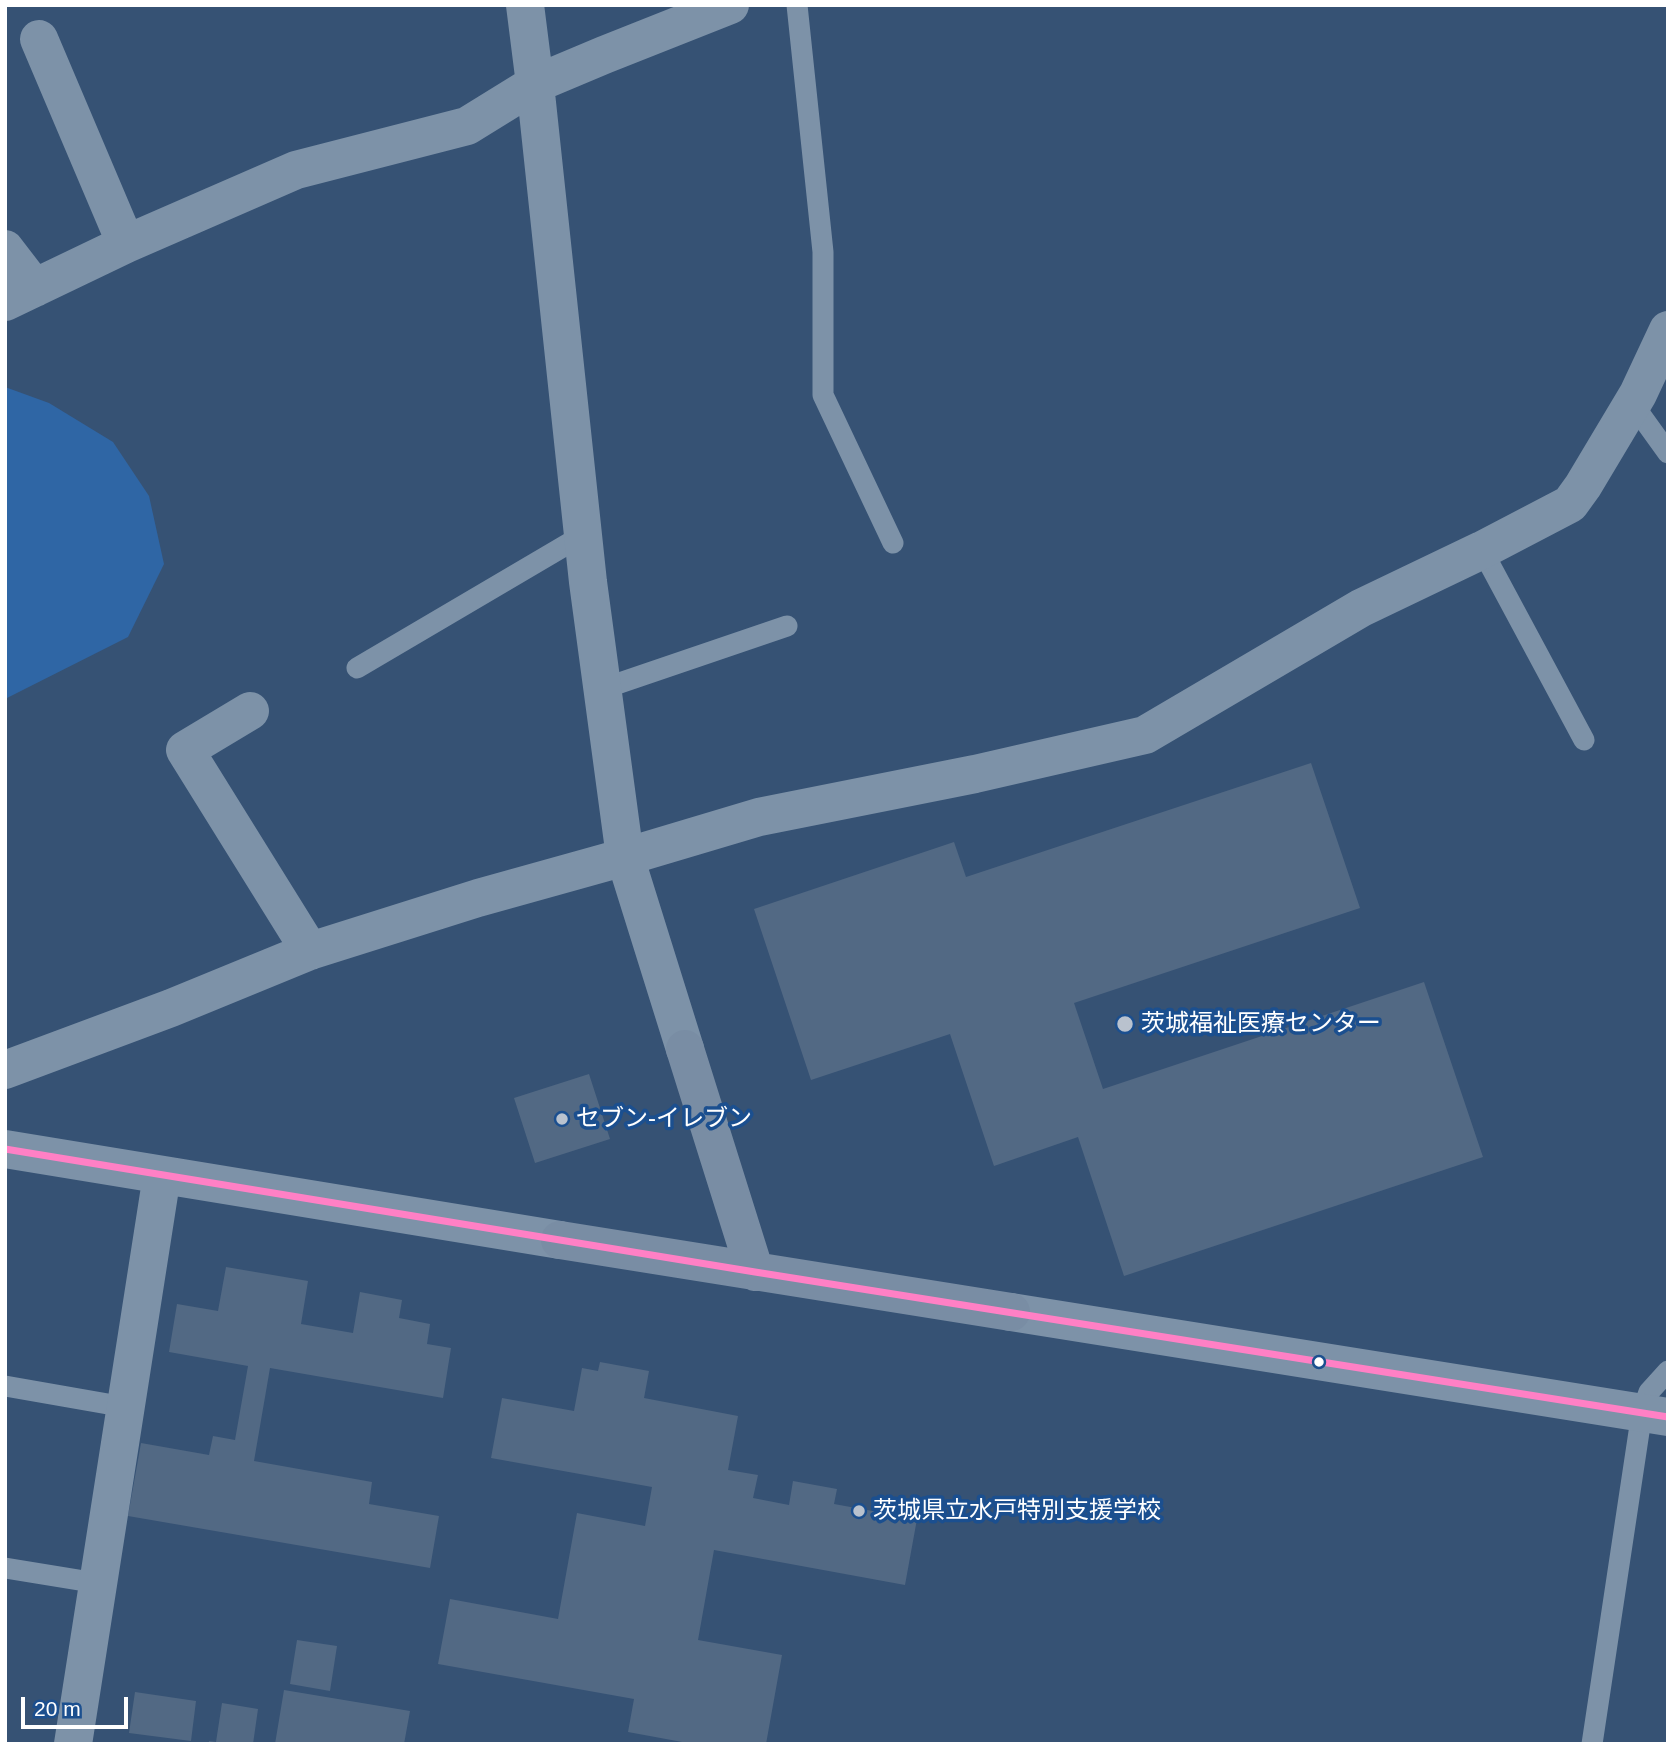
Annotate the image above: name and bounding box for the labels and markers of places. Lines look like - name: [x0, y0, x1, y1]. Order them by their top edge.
- place label: 茨城福祉医療センター: [1141, 1010, 1381, 1038]
- marker: 茨城福祉医療センター: [1115, 1014, 1135, 1034]
- place label: セブン-イレブン: [576, 1105, 752, 1133]
- marker: セブン-イレブン: [554, 1111, 570, 1127]
- unlabelled marker: [1312, 1355, 1326, 1369]
- place label: 茨城県立水戸特別支援学校: [873, 1497, 1161, 1525]
- marker: 茨城県立水戸特別支援学校: [851, 1503, 867, 1519]

